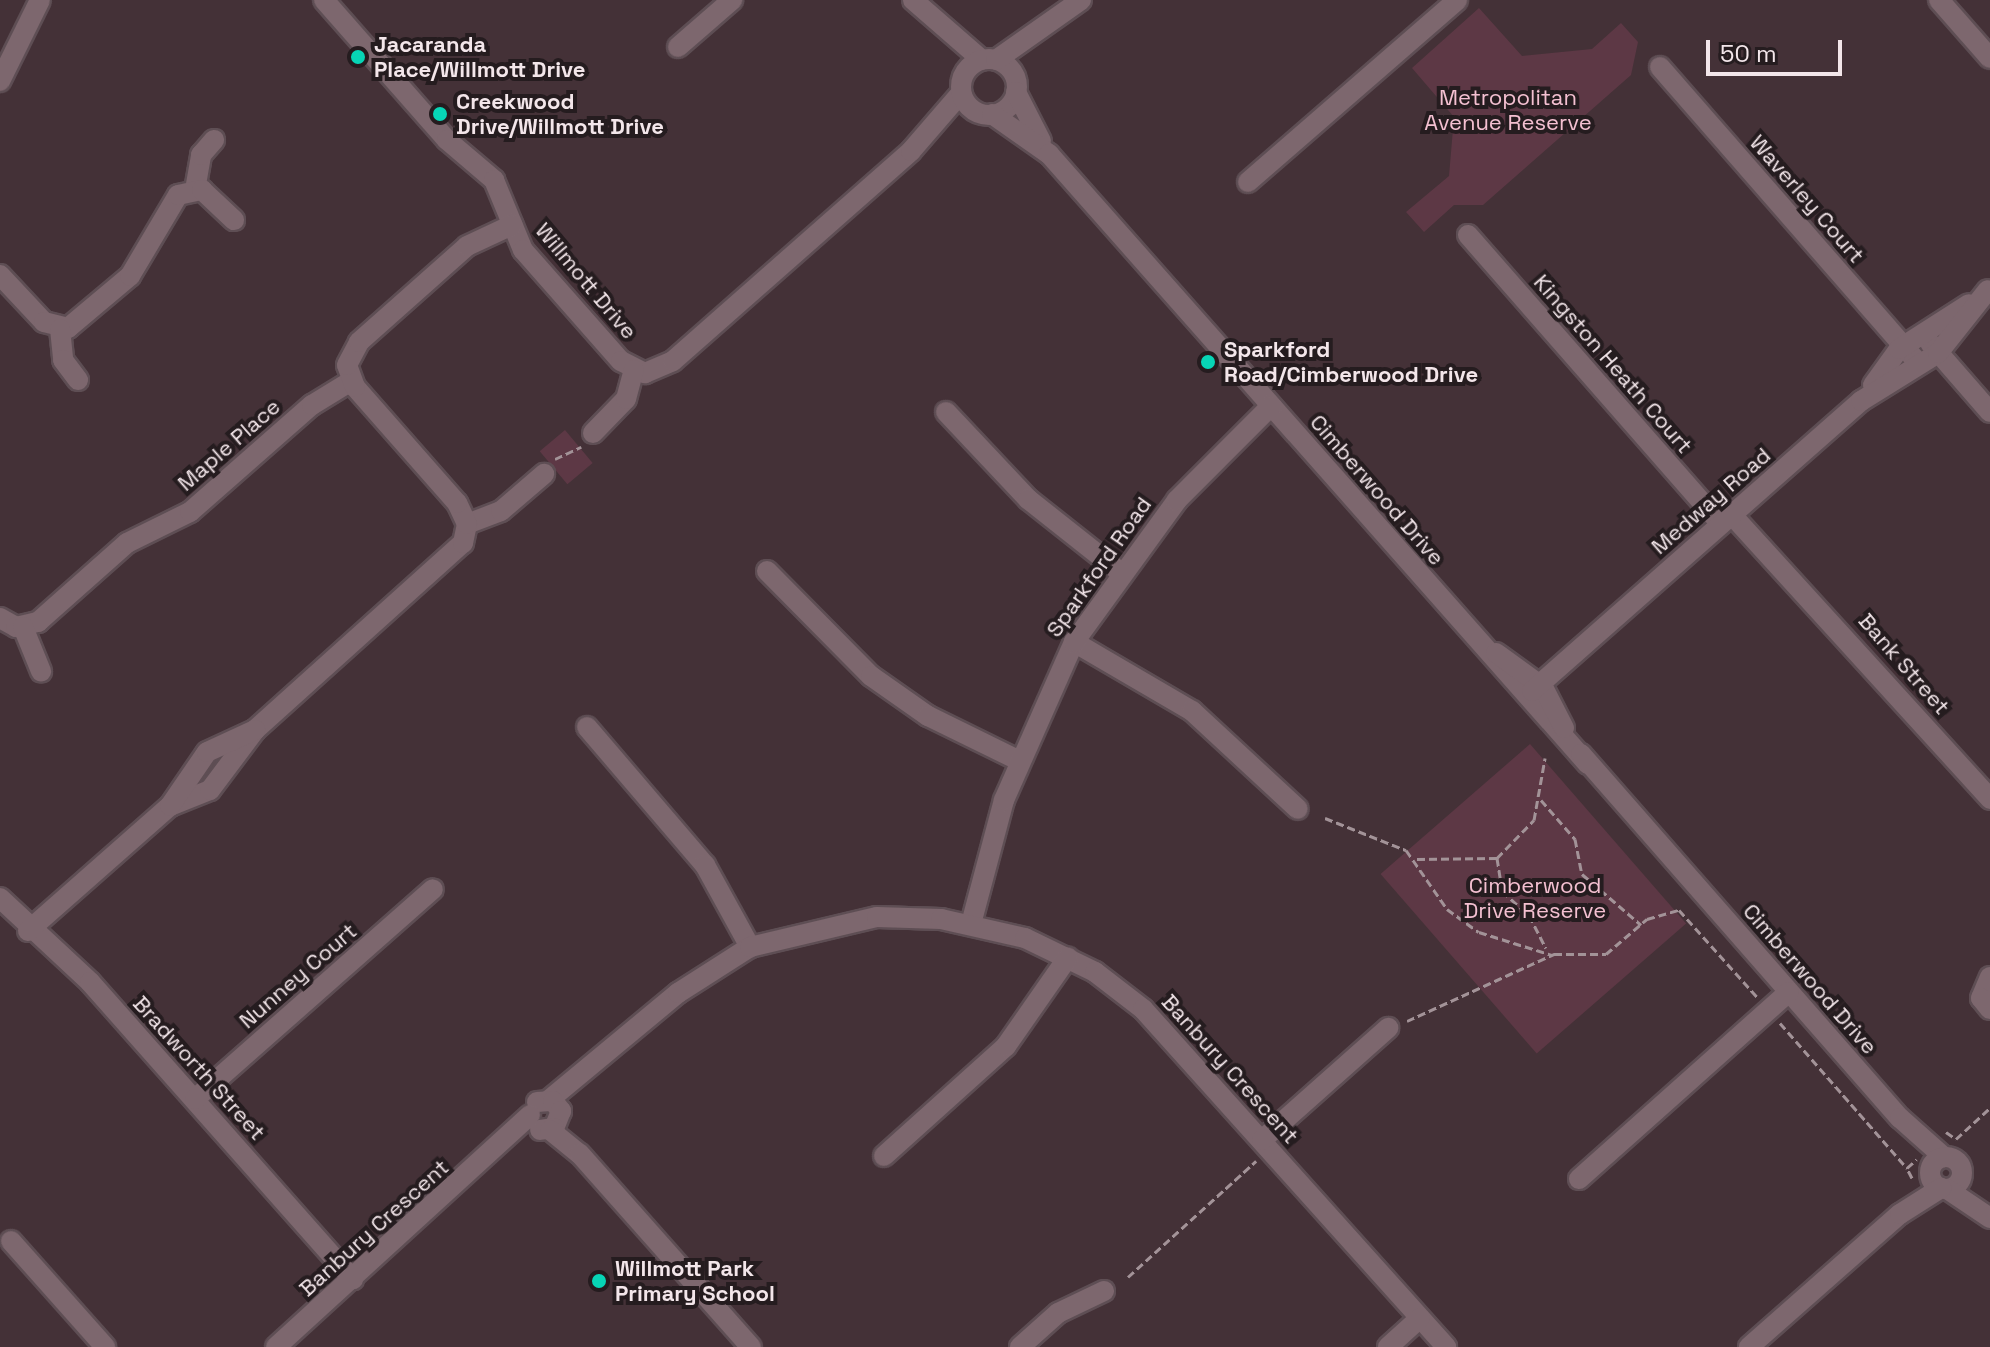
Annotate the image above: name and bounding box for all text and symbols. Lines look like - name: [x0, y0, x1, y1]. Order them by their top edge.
- scale bar: [1710, 24, 1846, 74]
- place label: Jacaranda Place/Willmott Drive: [374, 31, 585, 82]
- text: 50 m: [1720, 38, 1777, 69]
- marker: Jacaranda Place/Willmott Drive: [349, 48, 367, 66]
- park label: Metropolitan Avenue Reserve: [1424, 84, 1592, 136]
- place label: Creekwood Drive/Willmott Drive: [456, 88, 664, 140]
- marker: Creekwood Drive/Willmott Drive: [431, 105, 449, 123]
- street label: Waverley Court: [1744, 130, 1870, 268]
- street label: Willmott Drive: [530, 218, 642, 344]
- street label: Kingston Heath Court: [1528, 269, 1698, 459]
- place label: Sparkford Road/Cimberwood Drive: [1224, 336, 1478, 388]
- marker: Sparkford Road/Cimberwood Drive: [1199, 353, 1217, 371]
- street label: Maple Place: [172, 393, 286, 497]
- street label: Cimberwood Drive: [1304, 409, 1450, 571]
- street label: Medway Road: [1646, 442, 1776, 560]
- street label: Sparkford Road: [1041, 492, 1157, 642]
- street label: Bank Street: [1853, 608, 1955, 720]
- park label: Cimberwood Drive Reserve: [1464, 872, 1606, 924]
- street label: Cimberwood Drive: [1737, 898, 1883, 1060]
- street label: Nunney Court: [234, 918, 362, 1034]
- street label: Banbury Crescent: [1156, 989, 1304, 1149]
- street label: Bradworth Street: [127, 991, 271, 1145]
- street label: Banbury Crescent: [294, 1154, 454, 1302]
- place label: Willmott Park Primary School: [615, 1255, 775, 1306]
- marker: Willmott Park Primary School: [590, 1272, 608, 1290]

